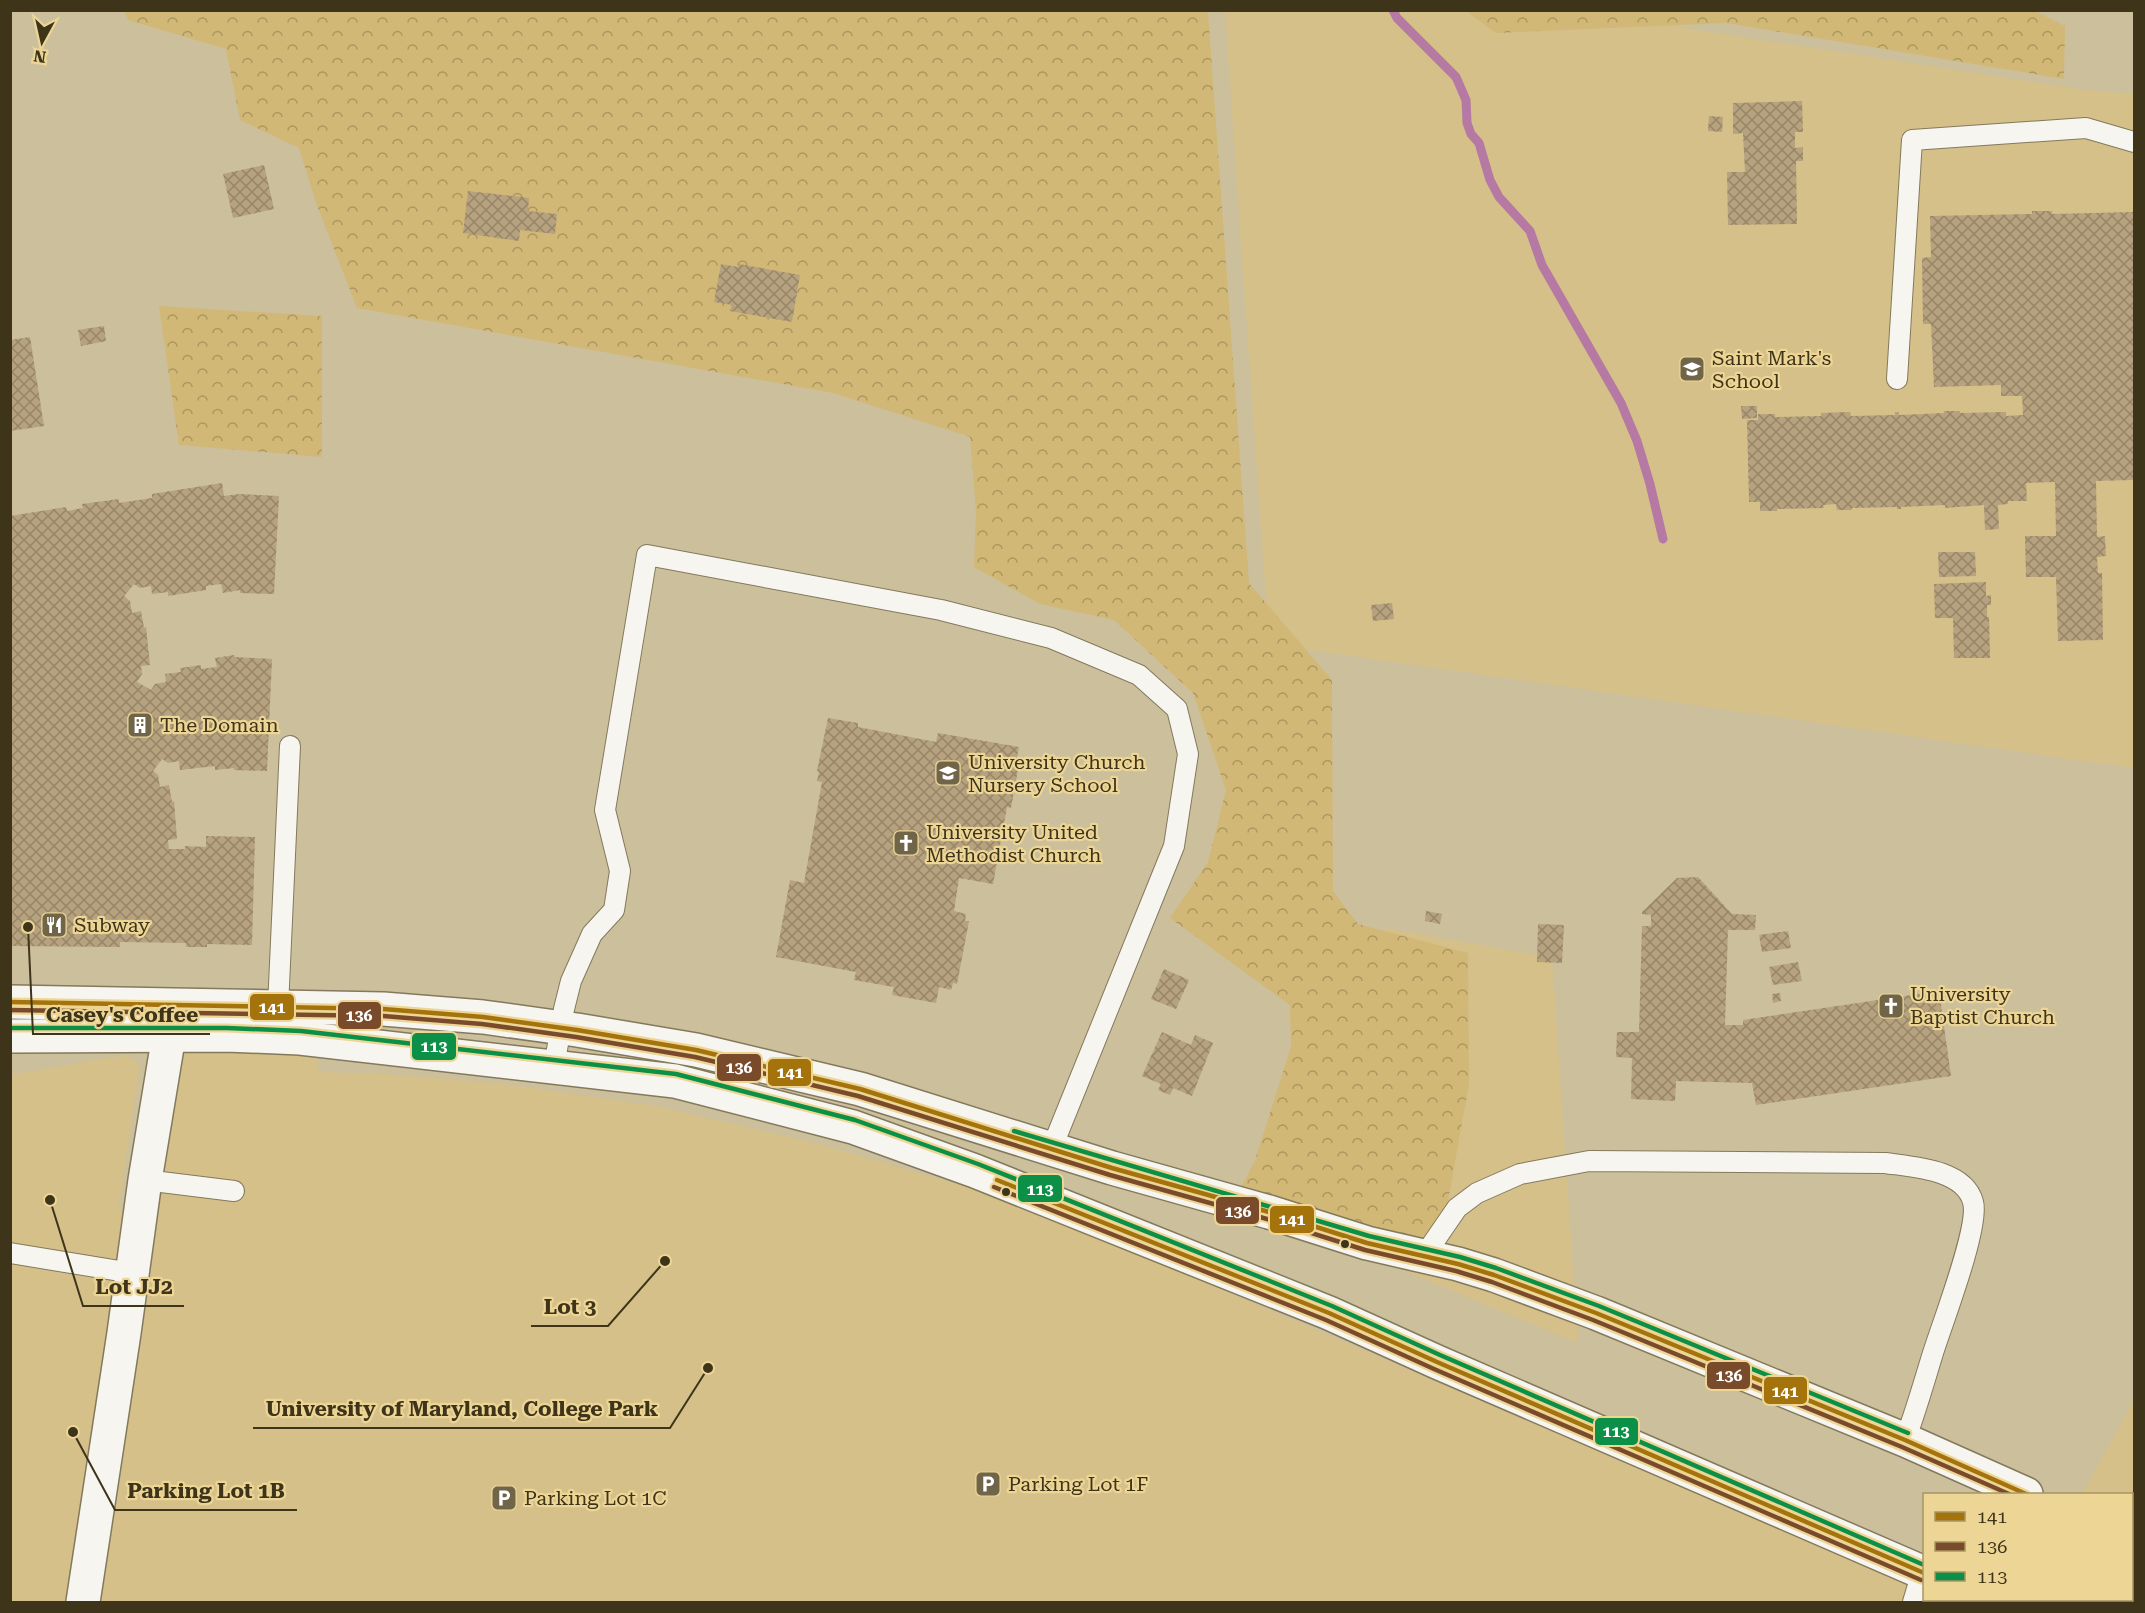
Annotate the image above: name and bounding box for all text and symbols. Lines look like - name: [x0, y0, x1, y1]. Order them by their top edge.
- north arrow: [12, 12, 72, 72]
- text: N: [33, 46, 47, 67]
- place label: Saint Mark's School: [1712, 346, 1831, 393]
- school or university icon: Saint Mark's School: [1677, 354, 1707, 384]
- building icon: The Domain: [125, 710, 155, 740]
- place label: The Domain: [160, 713, 279, 737]
- place label: University Church Nursery School: [968, 750, 1145, 797]
- school or university icon: University Church Nursery School: [933, 758, 963, 788]
- place label: University United Methodist Church: [926, 820, 1102, 867]
- church icon: University United Methodist Church: [891, 828, 921, 858]
- restaurant icon: Subway: [39, 910, 69, 940]
- place label: Subway: [74, 913, 150, 937]
- place label: University Baptist Church: [1910, 982, 2055, 1029]
- church icon: University Baptist Church: [1876, 991, 1906, 1021]
- line badge: 141: [249, 993, 295, 1021]
- callout: Casey's Coffee: [33, 995, 210, 1034]
- text: 141: [259, 998, 285, 1017]
- line badge: 136: [337, 1001, 382, 1030]
- text: Casey's Coffee: [46, 1003, 198, 1027]
- text: 136: [346, 1006, 372, 1025]
- line badge: 113: [411, 1032, 457, 1061]
- text: 113: [421, 1037, 447, 1056]
- line badge: 136: [716, 1053, 762, 1082]
- text: 136: [726, 1058, 752, 1077]
- line badge: 141: [767, 1058, 812, 1087]
- text: 141: [777, 1063, 803, 1082]
- line badge: 113: [1017, 1174, 1063, 1203]
- text: 113: [1027, 1180, 1053, 1199]
- unlabelled marker: [1000, 1186, 1012, 1198]
- line badge: 136: [1215, 1196, 1260, 1225]
- text: 136: [1225, 1202, 1251, 1221]
- line badge: 141: [1269, 1205, 1315, 1234]
- text: 141: [1279, 1210, 1305, 1229]
- unlabelled marker: [1339, 1238, 1351, 1250]
- callout: Lot JJ2: [83, 1267, 184, 1306]
- text: Lot JJ2: [95, 1275, 173, 1299]
- callout: Lot 3: [531, 1287, 608, 1326]
- text: Lot 3: [544, 1295, 597, 1319]
- line badge: 136: [1706, 1361, 1751, 1390]
- text: 136: [1716, 1366, 1742, 1385]
- line badge: 141: [1763, 1376, 1808, 1405]
- text: 141: [1772, 1382, 1798, 1401]
- callout: University of Maryland, College Park: [253, 1389, 670, 1428]
- text: University of Maryland, College Park: [266, 1397, 659, 1421]
- line badge: 113: [1594, 1417, 1639, 1446]
- text: 113: [1603, 1422, 1629, 1441]
- parking icon: Parking Lot 1F: [973, 1469, 1003, 1499]
- callout: Parking Lot 1B: [115, 1471, 297, 1510]
- place label: Parking Lot 1F: [1008, 1472, 1148, 1496]
- text: Parking Lot 1B: [127, 1479, 285, 1503]
- parking icon: Parking Lot 1C: [489, 1483, 519, 1513]
- place label: Parking Lot 1C: [524, 1486, 667, 1510]
- legend: [1923, 1493, 2133, 1601]
- text: 141: [1977, 1506, 2007, 1527]
- text: 136: [1977, 1536, 2007, 1557]
- text: 113: [1977, 1566, 2007, 1587]

